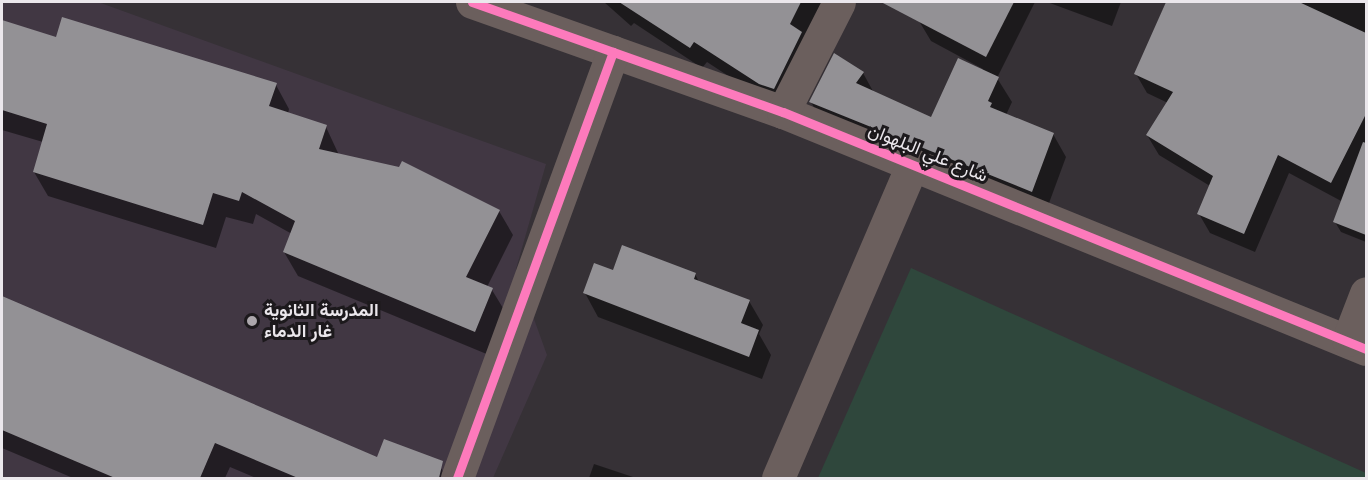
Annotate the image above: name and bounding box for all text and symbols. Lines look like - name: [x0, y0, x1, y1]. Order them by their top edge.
- street label: شارع علي البلهوان: [865, 119, 991, 187]
- place label: المدرسة الثانوية غار الدماء: [264, 300, 379, 342]
- marker: المدرسة الثانوية غار الدماء: [245, 314, 259, 328]

